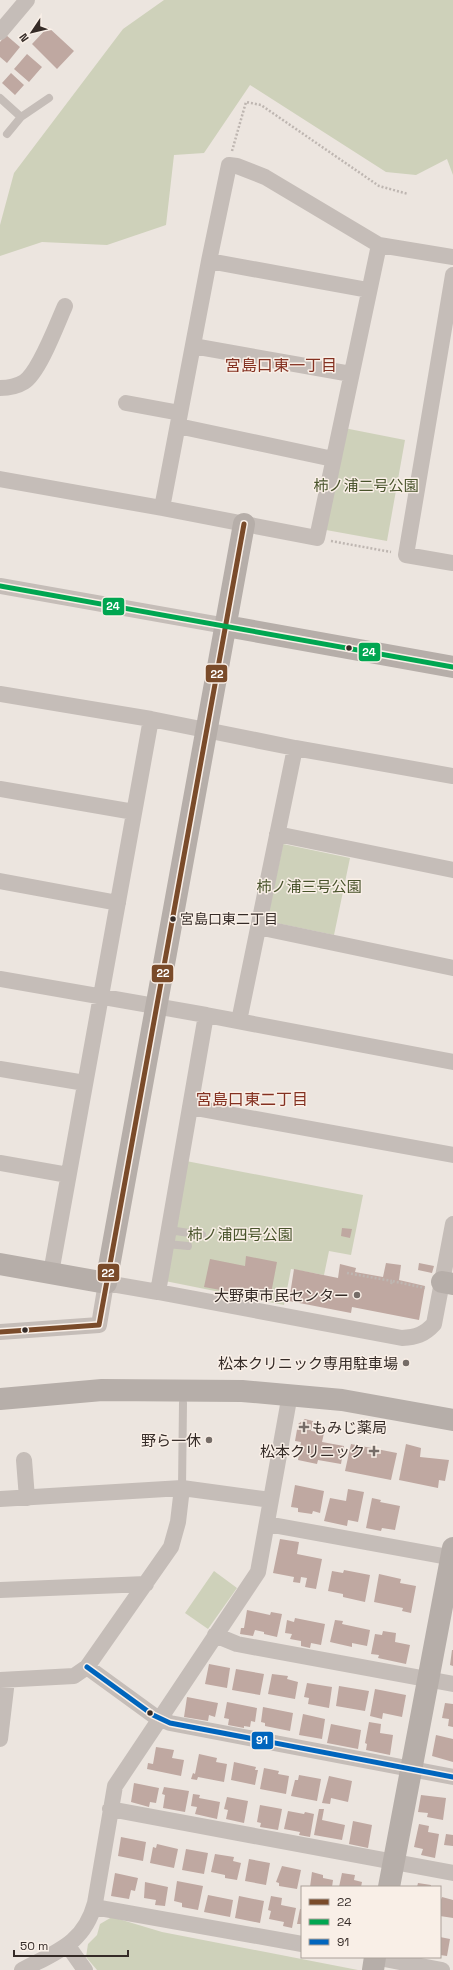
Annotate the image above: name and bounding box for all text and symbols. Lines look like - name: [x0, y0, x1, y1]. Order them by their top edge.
- north arrow: [12, 12, 52, 52]
- text: N: [16, 31, 32, 45]
- district label: 宮島口東一丁目: [225, 355, 337, 376]
- park label: 柿ノ浦二号公園: [313, 476, 419, 495]
- line badge: 24: [102, 597, 125, 616]
- text: 24: [106, 599, 120, 613]
- line badge: 24: [358, 642, 381, 662]
- unlabelled marker: [344, 643, 354, 653]
- text: 24: [362, 645, 376, 659]
- line badge: 22: [205, 664, 228, 683]
- text: 22: [210, 667, 224, 681]
- park label: 柿ノ浦三号公園: [256, 877, 362, 896]
- place label: 宮島口東二丁目: [180, 910, 278, 928]
- marker: 宮島口東二丁目: [168, 914, 178, 924]
- line badge: 22: [151, 964, 174, 983]
- text: 22: [156, 966, 170, 980]
- district label: 宮島口東二丁目: [196, 1089, 308, 1110]
- park label: 柿ノ浦四号公園: [187, 1225, 293, 1244]
- line badge: 22: [97, 1263, 120, 1282]
- text: 22: [101, 1266, 115, 1280]
- place label: 大野東市民センター: [214, 1286, 349, 1305]
- marker: 大野東市民センター: [352, 1290, 362, 1300]
- unlabelled marker: [20, 1325, 30, 1335]
- place label: 松本クリニック専用駐車場: [218, 1354, 398, 1373]
- marker: 松本クリニック専用駐車場: [401, 1358, 411, 1368]
- place label: もみじ薬局: [312, 1418, 387, 1437]
- marker: もみじ薬局: [299, 1422, 309, 1432]
- place label: 野ら一休: [141, 1431, 201, 1450]
- marker: 野ら一休: [204, 1435, 214, 1445]
- place label: 松本クリニック: [260, 1442, 365, 1461]
- marker: 松本クリニック: [368, 1445, 380, 1457]
- unlabelled marker: [145, 1708, 155, 1718]
- line badge: 91: [251, 1731, 274, 1750]
- text: 91: [256, 1733, 268, 1747]
- legend: [301, 1886, 441, 1958]
- text: 22: [337, 1894, 351, 1910]
- text: 24: [337, 1914, 352, 1930]
- scale bar: [14, 1932, 128, 1958]
- text: 91: [337, 1934, 349, 1950]
- text: 50 m: [20, 1938, 48, 1954]

